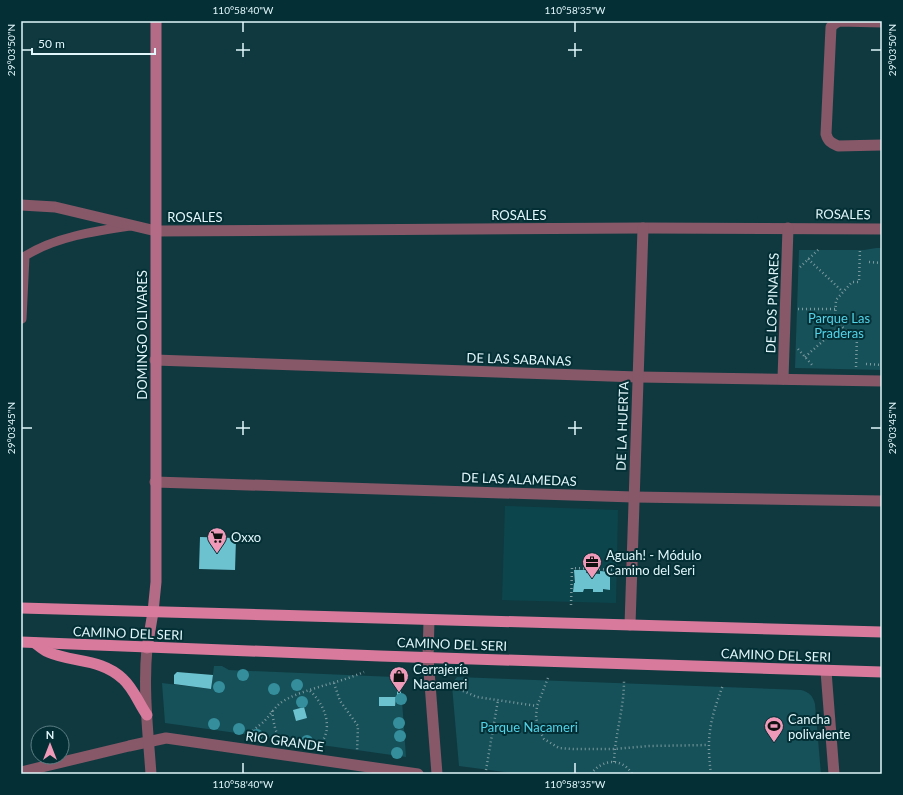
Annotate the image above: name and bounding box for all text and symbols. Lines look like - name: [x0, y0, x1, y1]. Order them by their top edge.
- text: 110°58'40"W: [213, 4, 274, 16]
- text: 110°58'35"W: [545, 4, 606, 16]
- text: 29°03'50"N: [5, 24, 17, 76]
- text: 29°03'50"N: [886, 24, 898, 76]
- scale bar: [32, 30, 155, 56]
- text: 50 m: [38, 36, 65, 51]
- street label: ROSALES: [815, 206, 871, 222]
- street label: ROSALES: [491, 207, 547, 223]
- street label: ROSALES: [167, 209, 223, 225]
- street label: DE LOS PINARES: [762, 252, 782, 354]
- street label: DOMINGO OLIVARES: [134, 270, 150, 400]
- park label: Parque Las Praderas: [808, 310, 870, 341]
- street label: DE LAS SABANAS: [466, 349, 572, 369]
- street label: DE LA HUERTA: [612, 381, 632, 471]
- text: 29°03'45"N: [5, 402, 17, 454]
- text: 29°03'45"N: [886, 402, 898, 454]
- street label: DE LAS ALAMEDAS: [461, 469, 577, 489]
- supermarket icon: Oxxo: [206, 526, 228, 554]
- place label: Oxxo: [231, 529, 261, 545]
- place label: Aguah! - Módulo Camino del Seri: [606, 547, 702, 578]
- office icon: Aguah! - Módulo Camino del Seri: [581, 551, 603, 579]
- street label: CAMINO DEL SERI: [73, 623, 183, 643]
- street label: CAMINO DEL SERI: [397, 634, 507, 654]
- street label: CAMINO DEL SERI: [721, 645, 831, 665]
- place label: Cerrajería Nacameri: [413, 661, 469, 692]
- shop icon: Cerrajería Nacameri: [388, 665, 410, 693]
- place label: Cancha polivalente: [788, 711, 851, 742]
- sports icon: Cancha polivalente: [763, 715, 785, 743]
- park label: Parque Nacameri: [480, 719, 578, 735]
- north arrow: [30, 725, 70, 765]
- text: N: [46, 728, 54, 741]
- street label: RIO GRANDE: [245, 728, 325, 754]
- text: 110°58'40"W: [213, 778, 274, 790]
- text: 110°58'35"W: [545, 778, 606, 790]

